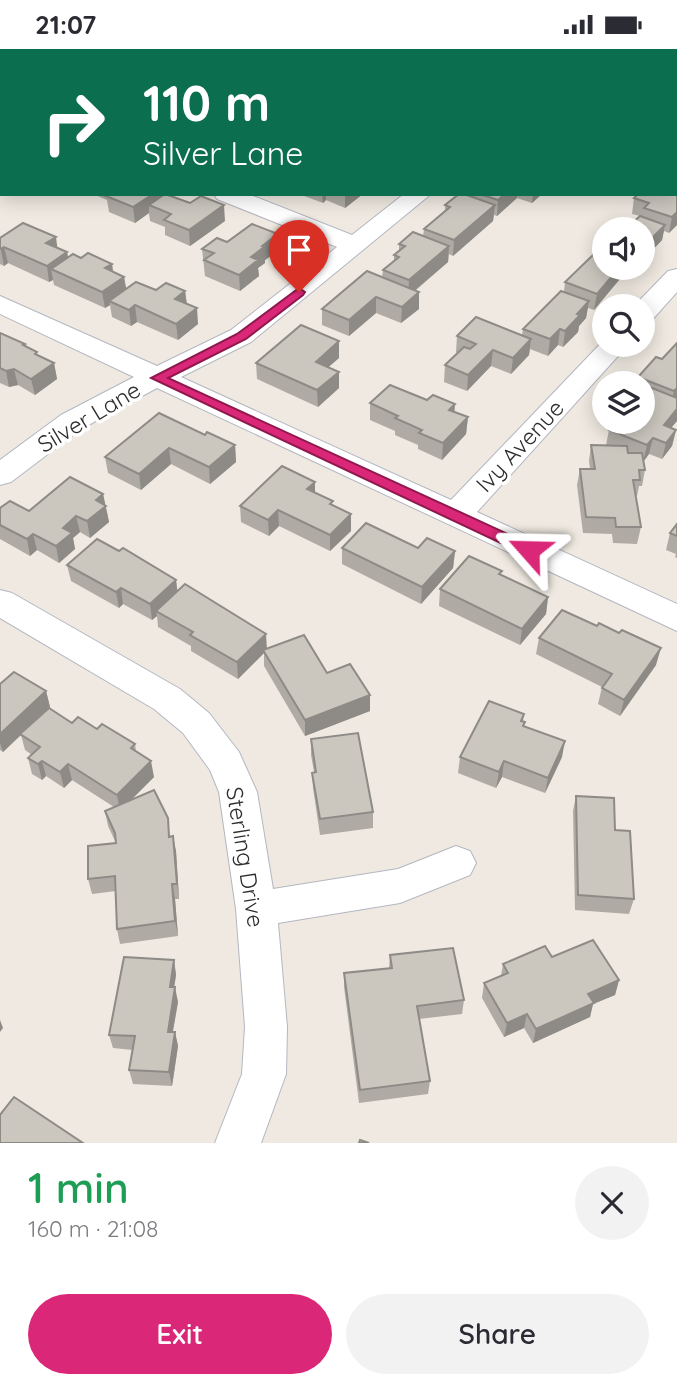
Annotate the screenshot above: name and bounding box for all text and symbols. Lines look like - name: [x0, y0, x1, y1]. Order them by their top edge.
- text: 21:07: [35, 8, 96, 41]
- text: 110 m: [143, 72, 270, 133]
- icon: right: [28, 77, 119, 168]
- text: Silver Lane: [143, 133, 303, 173]
- map controls: [592, 217, 655, 434]
- button: sound: [592, 217, 655, 280]
- pin: [269, 220, 329, 292]
- icon: arrive: [280, 231, 318, 269]
- button: search: [592, 294, 655, 357]
- button: layers: [592, 371, 655, 434]
- street label: Silver Lane: [32, 374, 146, 459]
- street label: Ivy Avenue: [470, 393, 570, 498]
- position arrow: [492, 513, 566, 587]
- street label: Sterling Drive: [220, 785, 271, 929]
- text: 1 min: [28, 1161, 129, 1214]
- button: close: [575, 1166, 649, 1240]
- text: 160 m · 21:08: [28, 1214, 159, 1243]
- button: Exit: [28, 1294, 332, 1374]
- button: Share: [346, 1294, 649, 1374]

